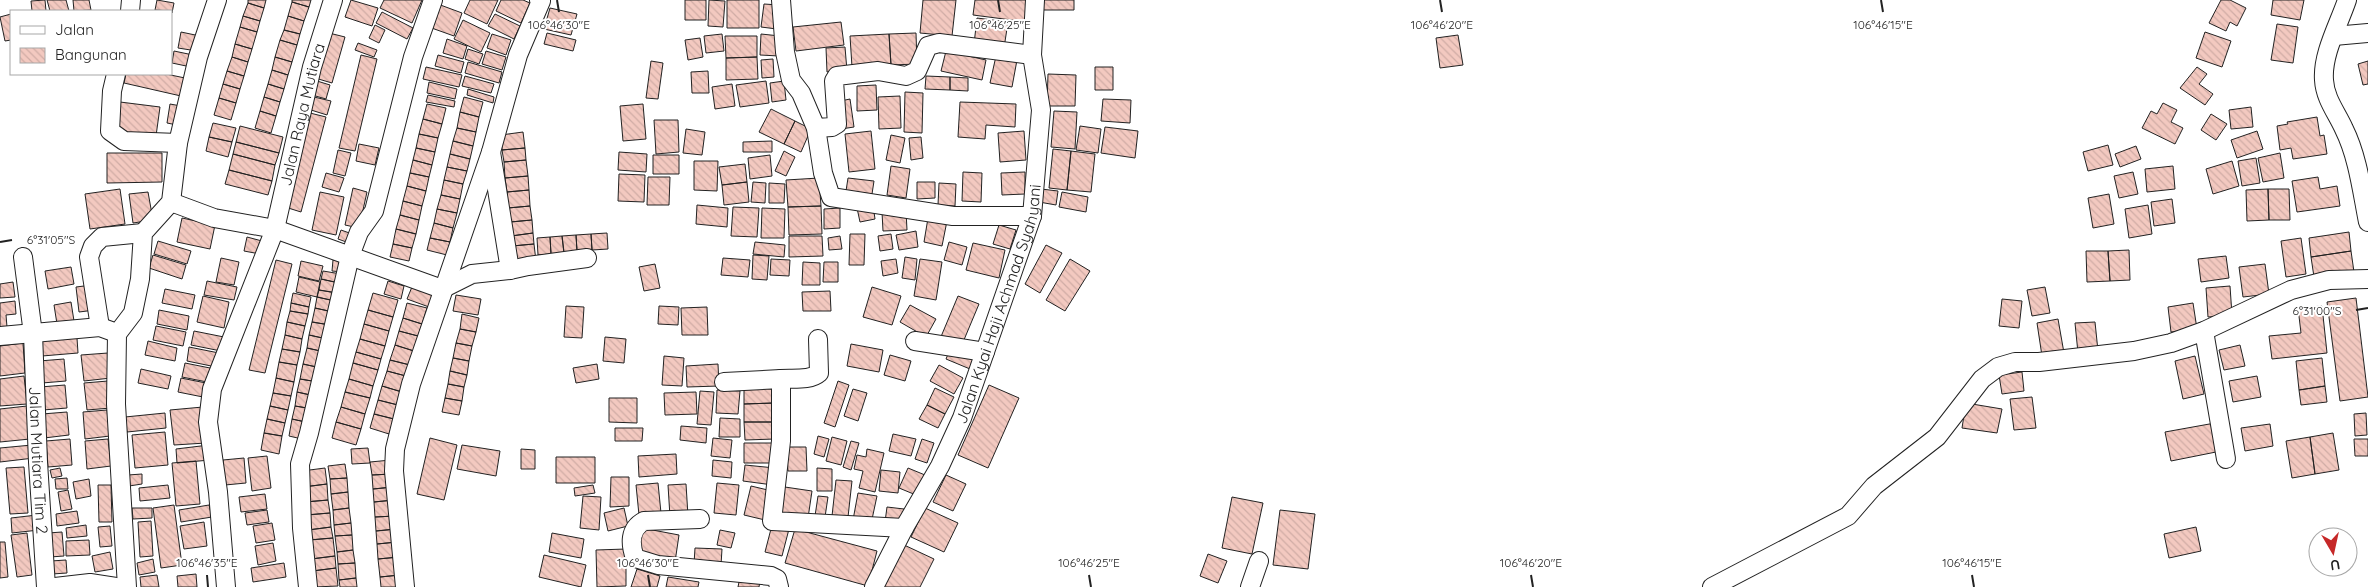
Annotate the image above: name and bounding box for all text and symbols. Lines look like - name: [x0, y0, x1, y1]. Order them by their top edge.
- legend: [10, 10, 172, 75]
- text: 106°46'30"E: [528, 17, 590, 32]
- text: 106°46'25"E: [969, 17, 1031, 32]
- text: 106°46'20"E: [1411, 17, 1473, 32]
- text: 106°46'15"E: [1853, 17, 1913, 32]
- text: Jalan: [55, 20, 94, 39]
- street label: Jalan Raya Mutiara: [275, 40, 329, 188]
- text: Bangunan: [55, 45, 127, 64]
- street label: Jalan Kyai Haji Achmad Syahyani: [951, 183, 1045, 427]
- text: 6°31'05"S: [27, 232, 76, 247]
- text: 6°31'00"S: [2292, 303, 2342, 318]
- street label: Jalan Mutiara Tim 2: [25, 386, 53, 535]
- north arrow: [2308, 527, 2358, 577]
- text: 106°46'35"E: [176, 555, 238, 570]
- text: 106°46'30"E: [617, 555, 679, 570]
- text: 106°46'25"E: [1058, 555, 1120, 570]
- text: 106°46'20"E: [1500, 555, 1562, 570]
- text: 106°46'15"E: [1942, 555, 2002, 570]
- text: U: [2329, 555, 2341, 575]

